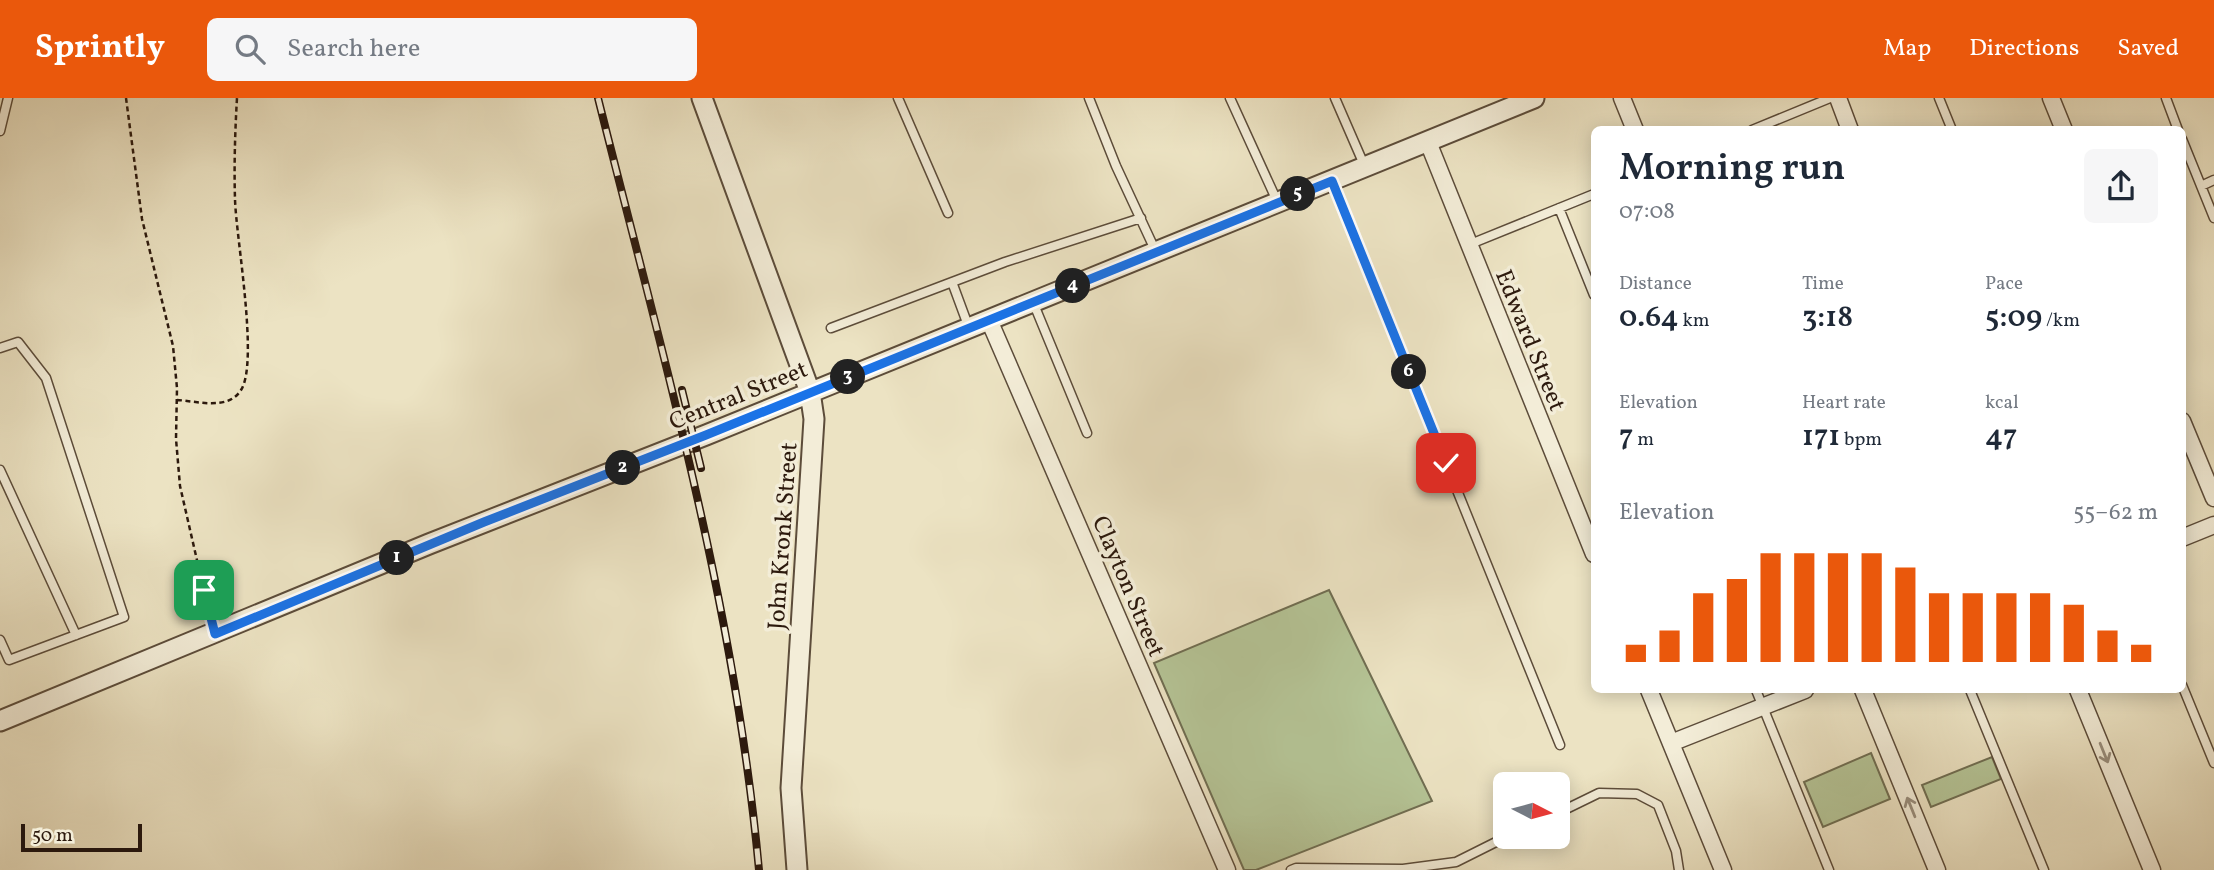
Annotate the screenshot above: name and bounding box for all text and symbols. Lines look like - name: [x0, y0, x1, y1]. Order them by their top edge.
- search box: [207, 18, 697, 81]
- text: Sprintly: [35, 26, 165, 72]
- icon: search: [231, 30, 269, 68]
- text: Search here: [287, 31, 420, 67]
- text: Map: [1883, 32, 1931, 66]
- text: Directions: [1969, 32, 2079, 66]
- text: Saved: [2117, 32, 2179, 66]
- text: Morning run: [1619, 143, 1845, 196]
- button: share: [2084, 149, 2158, 223]
- pin: 5: [1280, 176, 1316, 212]
- text: 5: [1293, 180, 1302, 206]
- text: 07:08: [1619, 196, 1675, 228]
- street label: Edward Street: [1485, 265, 1573, 417]
- pin: 4: [1056, 268, 1090, 304]
- text: Distance: [1619, 271, 1692, 297]
- text: Time: [1802, 271, 1844, 297]
- text: Pace: [1985, 271, 2023, 297]
- text: 4: [1067, 272, 1078, 298]
- text: 0.64: [1619, 297, 1679, 339]
- text: 3:18: [1802, 297, 1853, 339]
- text: 5:09: [1985, 297, 2042, 339]
- text: km: [1679, 308, 1710, 334]
- text: /km: [2042, 308, 2080, 334]
- street label: Central Street: [664, 354, 813, 440]
- pin: 6: [1392, 354, 1426, 390]
- text: 6: [1403, 358, 1414, 384]
- pin: 3: [830, 360, 866, 394]
- text: 3: [843, 363, 852, 389]
- text: Elevation: [1619, 390, 1698, 416]
- text: Heart rate: [1802, 390, 1886, 416]
- text: kcal: [1985, 390, 2019, 416]
- text: 7: [1619, 416, 1633, 458]
- text: 171: [1802, 416, 1840, 458]
- text: 47: [1985, 416, 2017, 458]
- text: m: [1633, 427, 1654, 453]
- text: bpm: [1840, 427, 1882, 453]
- pin: [1416, 433, 1476, 493]
- street label: John Kronk Street: [760, 441, 808, 631]
- icon: check: [1427, 444, 1465, 482]
- pin: 2: [606, 450, 640, 486]
- text: 2: [618, 454, 627, 480]
- text: Elevation: [1619, 497, 1715, 529]
- text: 55–62 m: [2073, 497, 2158, 529]
- street label: Clayton Street: [1082, 511, 1172, 662]
- pin: 1: [380, 540, 414, 575]
- text: 1: [393, 544, 400, 570]
- pin: [174, 560, 234, 620]
- icon: arrive: [185, 571, 223, 609]
- one-way arrow: [2098, 741, 2111, 763]
- north arrow: [1493, 772, 1570, 849]
- map controls: [1493, 772, 1570, 849]
- one-way arrow: [1904, 796, 1917, 818]
- scale bar: [21, 821, 142, 853]
- text: 50 m: [32, 823, 73, 849]

